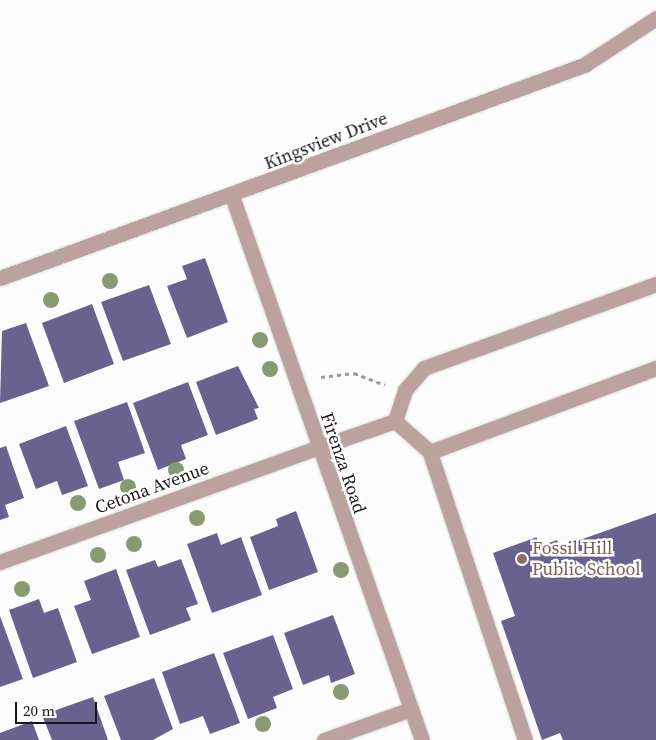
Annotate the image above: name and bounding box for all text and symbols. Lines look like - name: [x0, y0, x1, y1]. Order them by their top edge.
- street label: Kingsview Drive: [261, 108, 391, 174]
- street label: Firenza Road: [316, 410, 370, 516]
- street label: Cetona Avenue: [92, 457, 212, 519]
- place label: Fossil Hill Public School: [532, 538, 641, 580]
- marker: Fossil Hill Public School: [516, 553, 528, 565]
- scale bar: [18, 692, 100, 724]
- text: 20 m: [23, 700, 55, 721]

